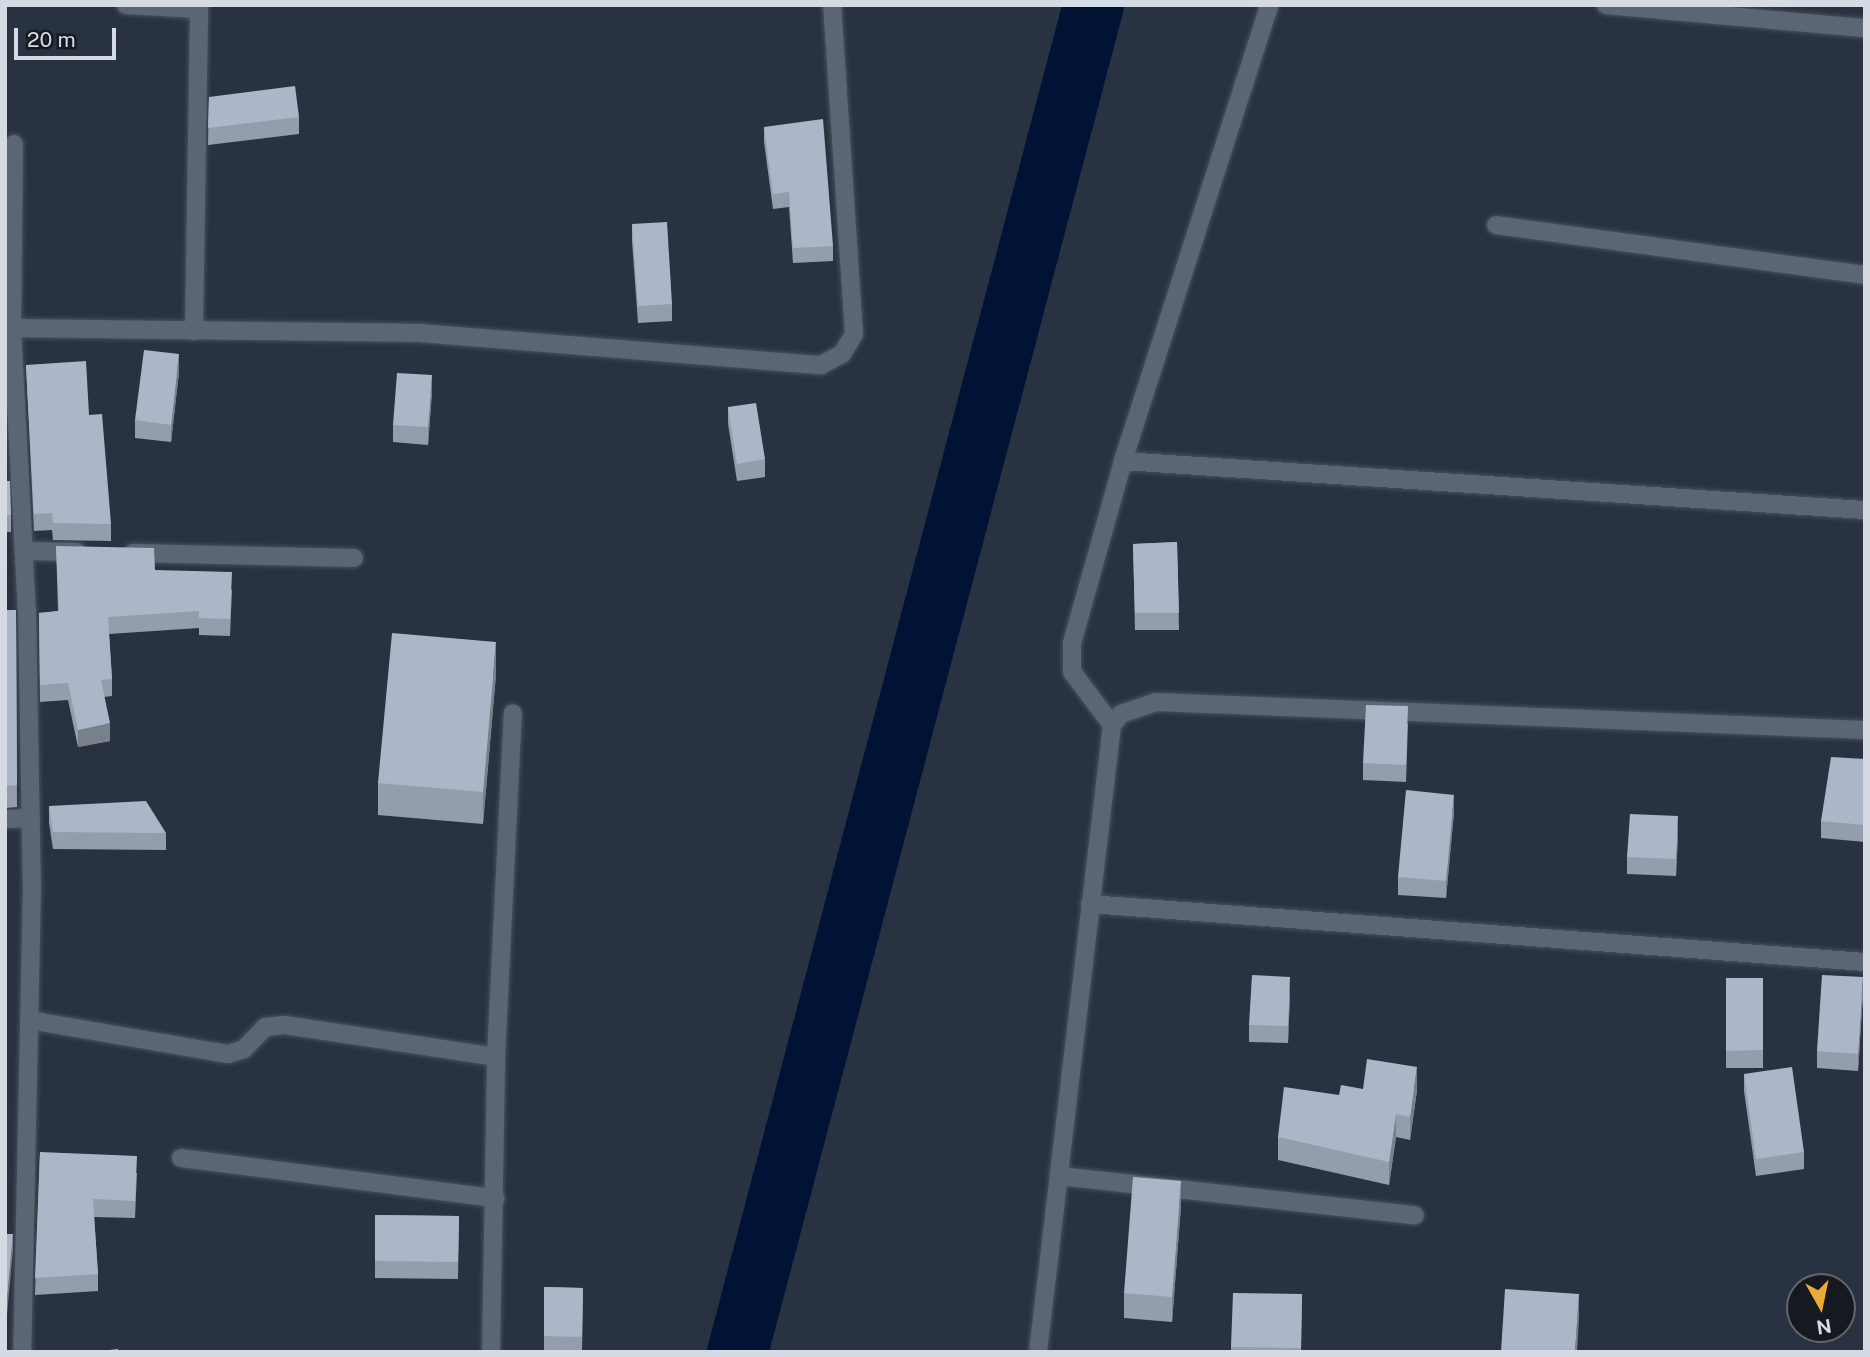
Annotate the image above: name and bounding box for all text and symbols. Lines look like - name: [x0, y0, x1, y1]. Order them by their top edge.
- scale bar: [18, 14, 119, 58]
- text: 20 m: [27, 27, 76, 52]
- north arrow: [1786, 1273, 1856, 1343]
- text: N: [1815, 1315, 1833, 1339]

